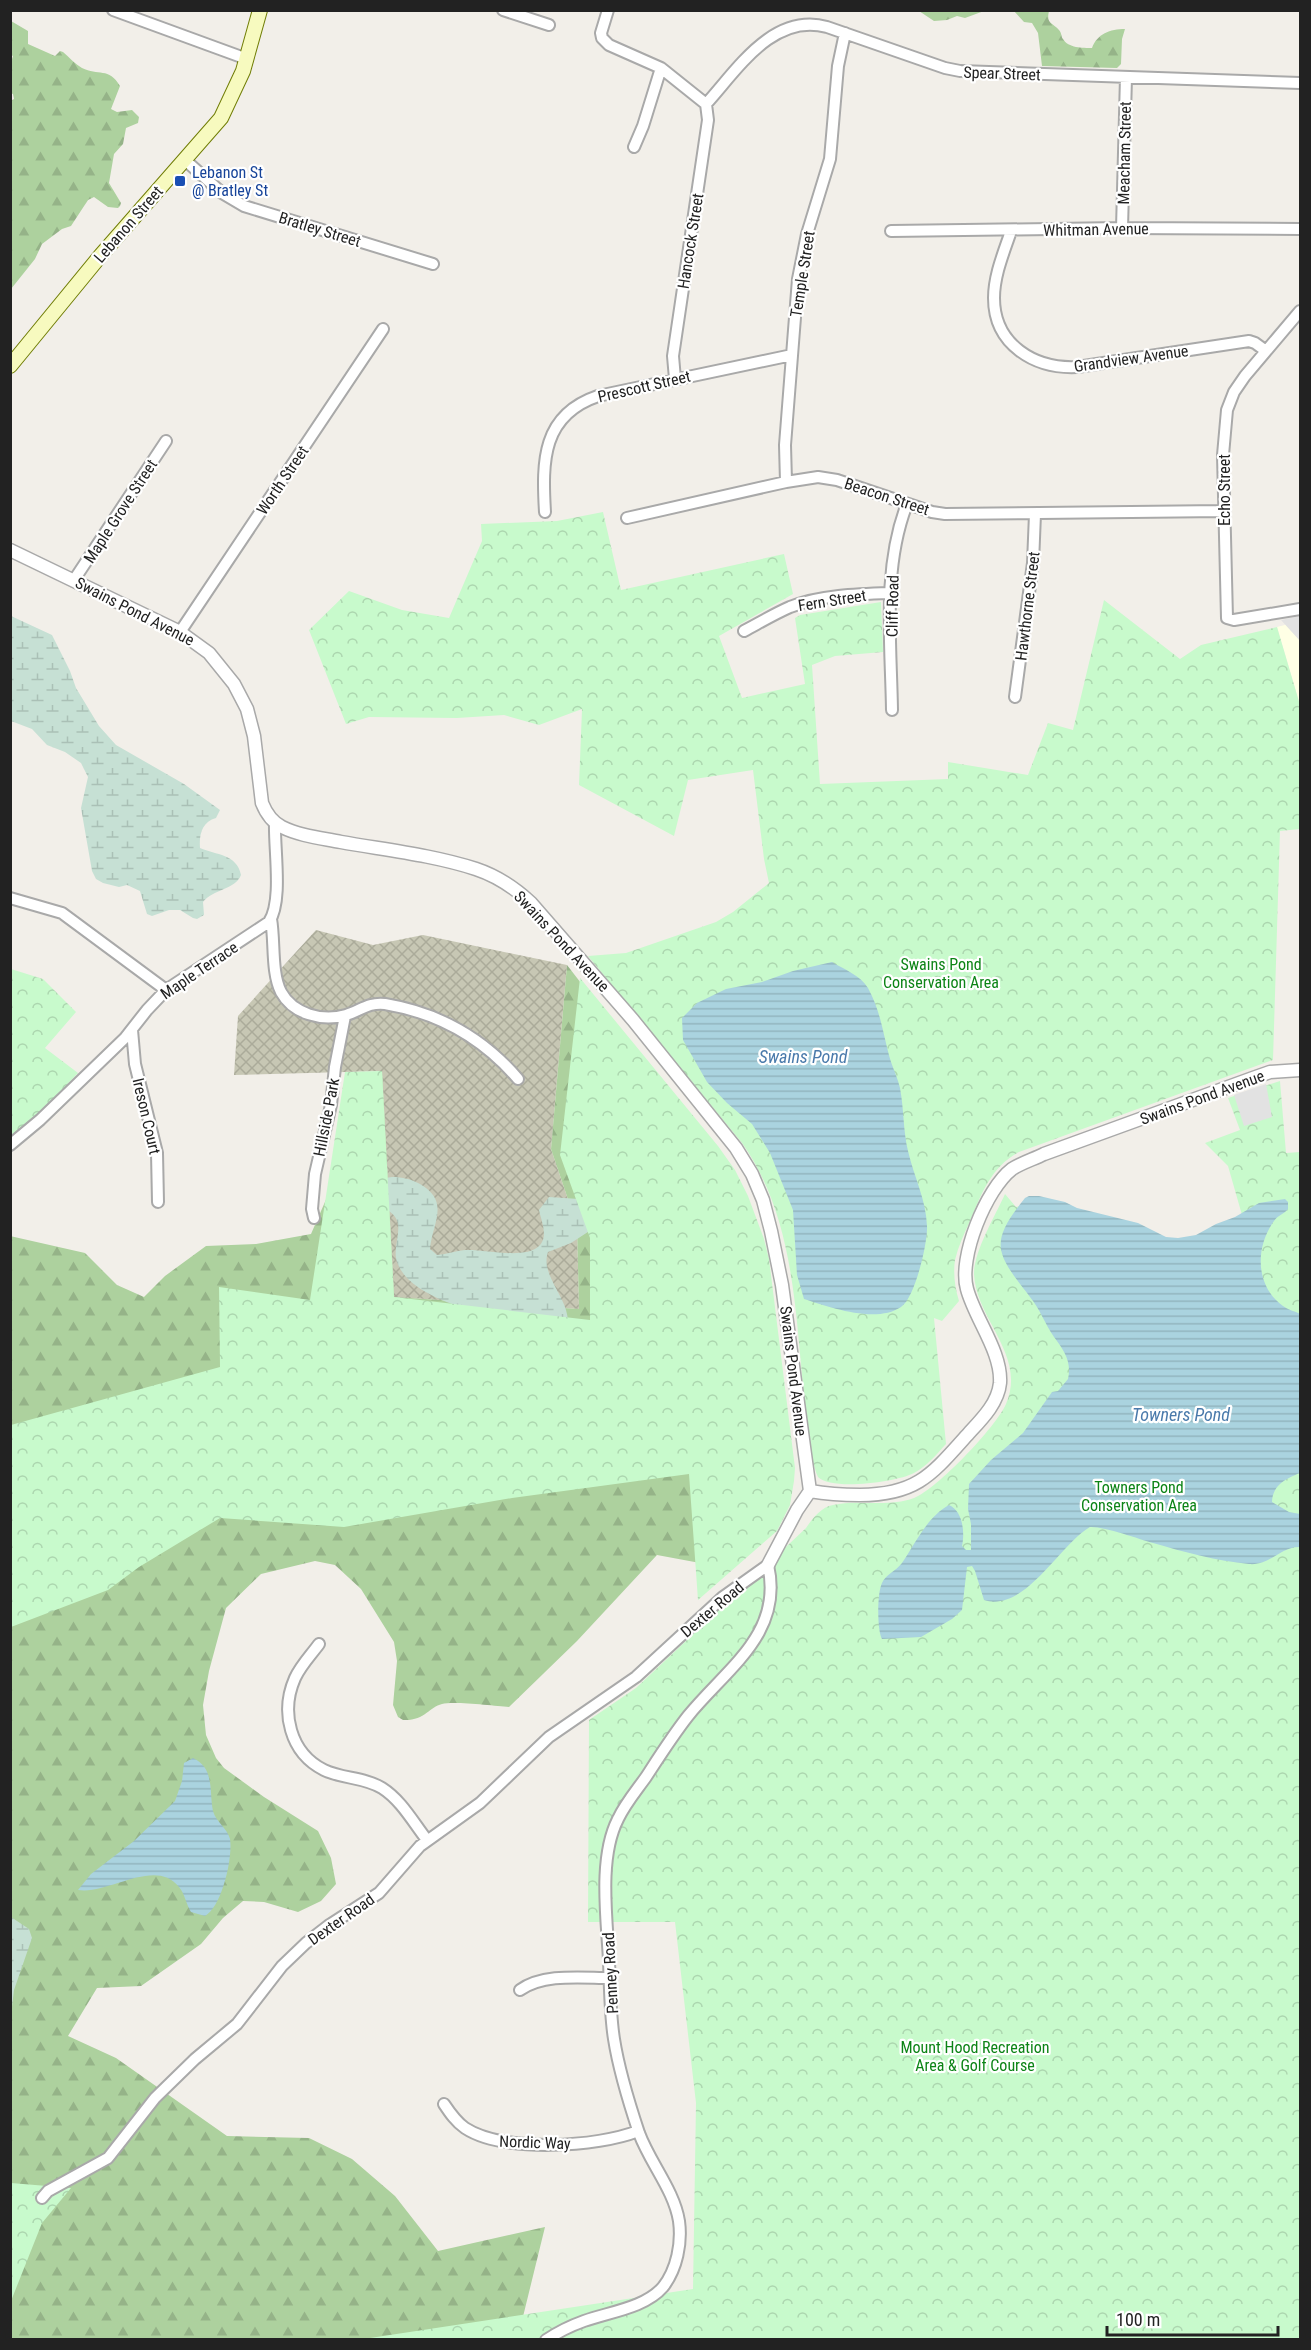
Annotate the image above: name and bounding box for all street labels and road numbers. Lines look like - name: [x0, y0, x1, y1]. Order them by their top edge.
- street label: Spear Street: [963, 63, 1041, 84]
- street label: Meacham Street: [1114, 101, 1135, 205]
- street label: Lebanon Street: [90, 182, 167, 267]
- street label: Hancock Street: [674, 192, 707, 290]
- street label: Bratley Street: [277, 208, 363, 251]
- street label: Whitman Avenue: [1043, 219, 1149, 240]
- street label: Temple Street: [786, 229, 819, 319]
- street label: Grandview Avenue: [1073, 341, 1190, 376]
- street label: Prescott Street: [596, 367, 693, 406]
- street label: Worth Street: [252, 442, 312, 518]
- street label: Echo Street: [1215, 454, 1234, 526]
- street label: Maple Grove Street: [80, 456, 161, 567]
- street label: Beacon Street: [842, 474, 932, 519]
- street label: Hawthorne Street: [1011, 550, 1044, 662]
- street label: Swains Pond Avenue: [72, 573, 197, 650]
- street label: Cliff Road: [882, 575, 903, 637]
- street label: Fern Street: [797, 586, 868, 615]
- street label: Swains Pond Avenue: [510, 887, 613, 996]
- street label: Maple Terrace: [157, 938, 242, 1003]
- street label: Swains Pond Avenue: [1137, 1066, 1267, 1129]
- street label: Hillside Park: [310, 1075, 344, 1158]
- street label: Ireson Court: [129, 1076, 165, 1156]
- street label: Swains Pond Avenue: [776, 1305, 811, 1437]
- street label: Dexter Road: [677, 1577, 748, 1641]
- street label: Dexter Road: [304, 1890, 378, 1949]
- street label: Penney Road: [599, 1932, 622, 2014]
- street label: Nordic Way: [499, 2132, 571, 2153]

